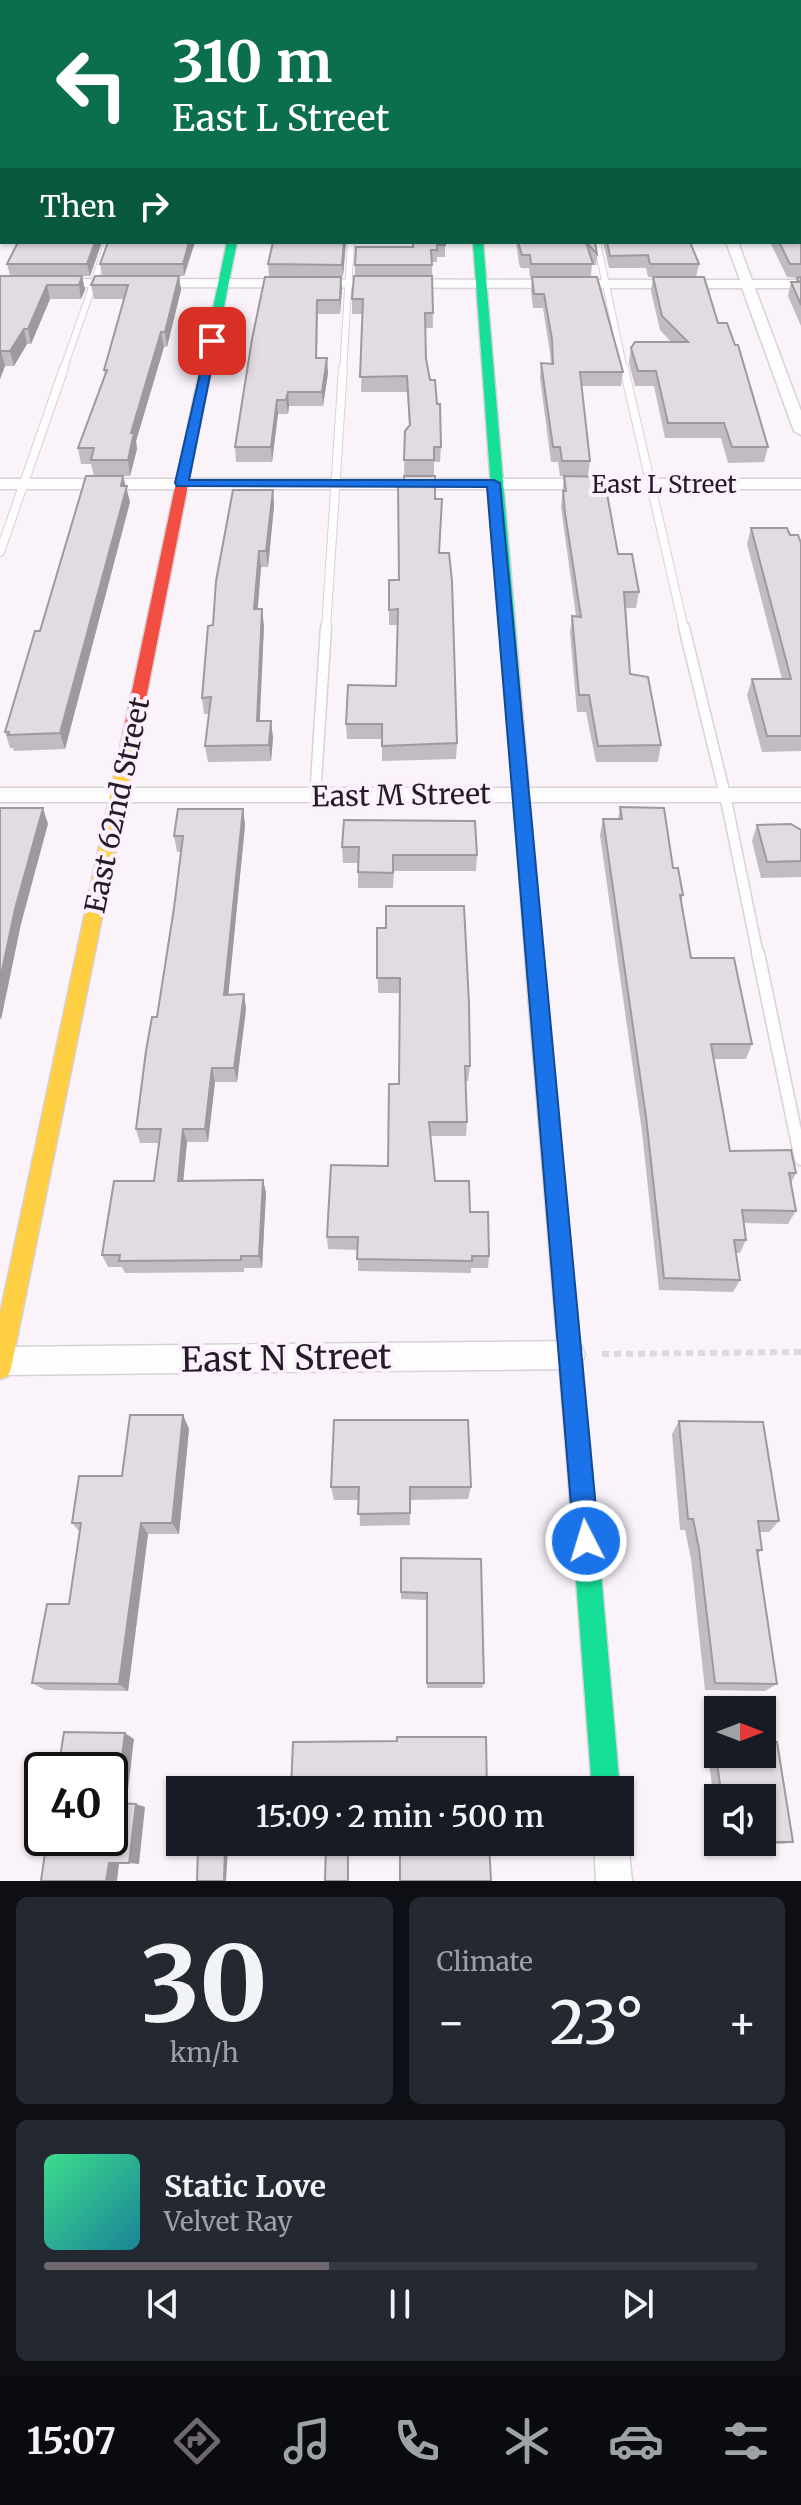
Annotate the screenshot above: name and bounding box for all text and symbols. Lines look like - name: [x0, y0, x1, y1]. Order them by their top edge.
- text: 310 m: [172, 27, 332, 97]
- icon: left: [40, 32, 144, 136]
- text: East L Street: [172, 96, 390, 141]
- icon: right: [132, 184, 176, 228]
- text: Then: [40, 187, 116, 225]
- pin: [178, 307, 246, 375]
- icon: arrive: [190, 319, 234, 363]
- street label: East L Street: [591, 469, 737, 500]
- street label: East 62nd Street: [77, 694, 157, 916]
- street label: East M Street: [311, 775, 491, 815]
- street label: East N Street: [180, 1335, 392, 1381]
- position arrow: [544, 1499, 628, 1583]
- north arrow: [704, 1696, 776, 1768]
- map controls: [704, 1696, 776, 1856]
- speed limit sign: 40: [24, 1752, 128, 1856]
- button: sound: [704, 1784, 776, 1856]
- text: 15:09 · 2 min · 500 m: [256, 1797, 544, 1835]
- text: 30: [141, 1919, 268, 2049]
- text: Climate: [437, 1945, 533, 1978]
- text: 23°: [550, 1985, 644, 2060]
- text: −: [437, 1995, 466, 2050]
- text: +: [728, 1995, 757, 2050]
- text: km/h: [170, 2036, 239, 2069]
- text: Static Love: [164, 2167, 326, 2205]
- text: Velvet Ray: [164, 2205, 292, 2238]
- icon: previous: [141, 2282, 185, 2326]
- icon: pause: [378, 2282, 422, 2326]
- icon: next: [616, 2282, 660, 2326]
- icon: directions: [169, 2413, 225, 2469]
- icon: music: [279, 2413, 335, 2469]
- icon: phone: [389, 2413, 445, 2469]
- icon: climate: [499, 2413, 555, 2469]
- icon: car: [608, 2413, 664, 2469]
- icon: filters: [718, 2413, 774, 2469]
- text: 15:07: [27, 2419, 116, 2464]

